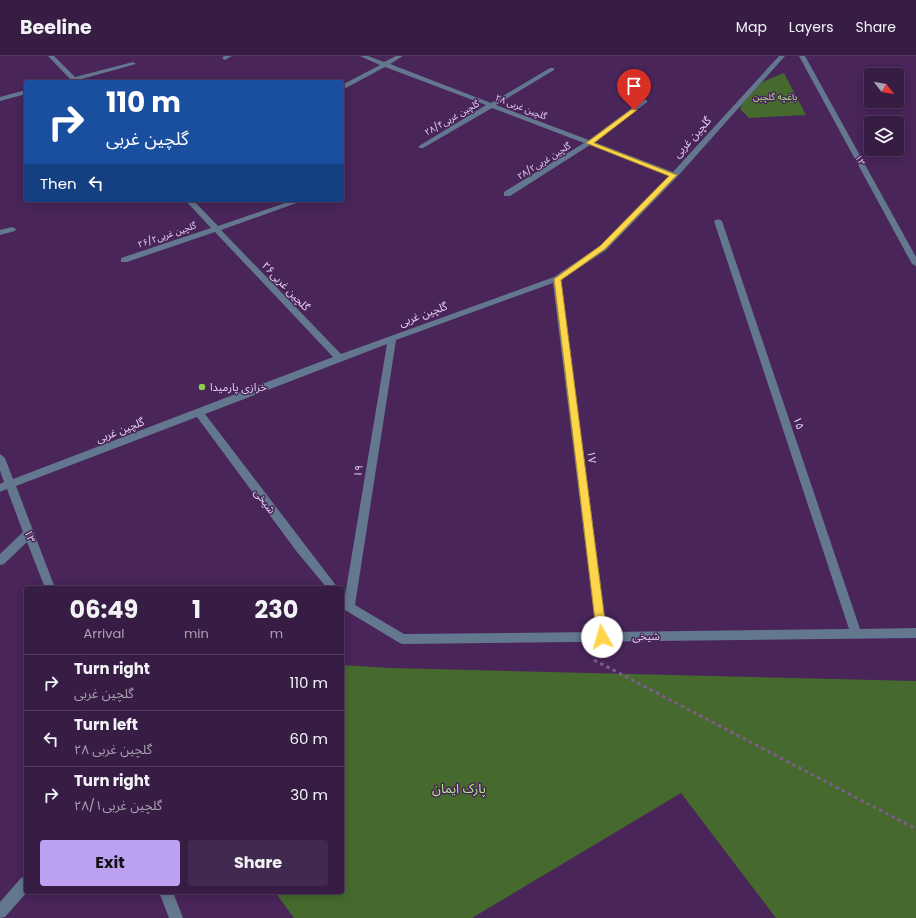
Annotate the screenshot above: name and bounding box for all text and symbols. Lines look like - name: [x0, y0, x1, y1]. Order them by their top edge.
- text: Beeline: [20, 14, 92, 41]
- text: Map: [736, 17, 767, 37]
- text: Layers: [789, 17, 833, 37]
- text: Share: [855, 17, 896, 37]
- north arrow: [864, 68, 904, 108]
- map controls: [864, 68, 904, 156]
- pin: [617, 69, 651, 110]
- icon: arrive: [623, 75, 645, 97]
- text: 110 m: [106, 83, 181, 122]
- park label: باغچه گلچین: [753, 91, 797, 103]
- street label: گلچین غربی ۲۸: [494, 92, 549, 122]
- icon: right: [40, 96, 92, 148]
- street label: گلچین غربی۲۸/۴: [423, 97, 482, 138]
- street label: گلچین غربی: [669, 113, 715, 161]
- button: layers: [864, 116, 904, 156]
- text: گلچین غربی: [106, 126, 189, 151]
- street label: گلچین غربی۲۸/۲: [515, 140, 573, 182]
- street label: ۱۳: [852, 153, 868, 167]
- icon: left: [85, 172, 107, 194]
- text: Then: [40, 173, 77, 194]
- street label: گلچین غربی۲۶/۲: [136, 219, 198, 251]
- street label: گلچین غربی۲۶: [258, 258, 314, 315]
- street label: گلچین غربی: [397, 298, 450, 330]
- place label: خرازی پارمیدا: [210, 379, 267, 395]
- marker: خرازی پارمیدا: [197, 382, 207, 392]
- street label: گلچین غربی: [94, 413, 147, 447]
- street label: ۱۵: [789, 414, 809, 432]
- street label: ۱۷: [583, 450, 601, 465]
- street label: ۱۹: [349, 464, 367, 478]
- street label: شیخی: [250, 485, 280, 517]
- street label: ۱۳: [20, 527, 40, 545]
- text: 06:49: [70, 593, 138, 626]
- text: 1: [192, 593, 201, 626]
- text: 230: [255, 593, 298, 626]
- position arrow: [581, 616, 623, 658]
- text: Arrival: [84, 624, 124, 643]
- text: min: [184, 624, 209, 643]
- text: m: [270, 624, 283, 643]
- street label: شیخی: [632, 628, 660, 644]
- text: Turn right: [74, 658, 150, 679]
- icon: right: [40, 672, 62, 694]
- text: 110 m: [290, 672, 328, 693]
- text: گلچین غربی: [74, 684, 134, 703]
- text: Turn left: [74, 714, 138, 735]
- icon: left: [40, 728, 62, 750]
- text: 60 m: [290, 728, 328, 749]
- text: گلچین غربی ۲۸: [74, 740, 152, 759]
- text: Turn right: [74, 770, 150, 791]
- park label: پارک ایمان: [432, 779, 486, 798]
- icon: right: [40, 784, 62, 806]
- text: 30 m: [290, 784, 328, 805]
- text: گلچین غربی۲۸/۱: [74, 796, 162, 815]
- button: Exit: [40, 840, 180, 886]
- button: Share: [188, 840, 328, 886]

